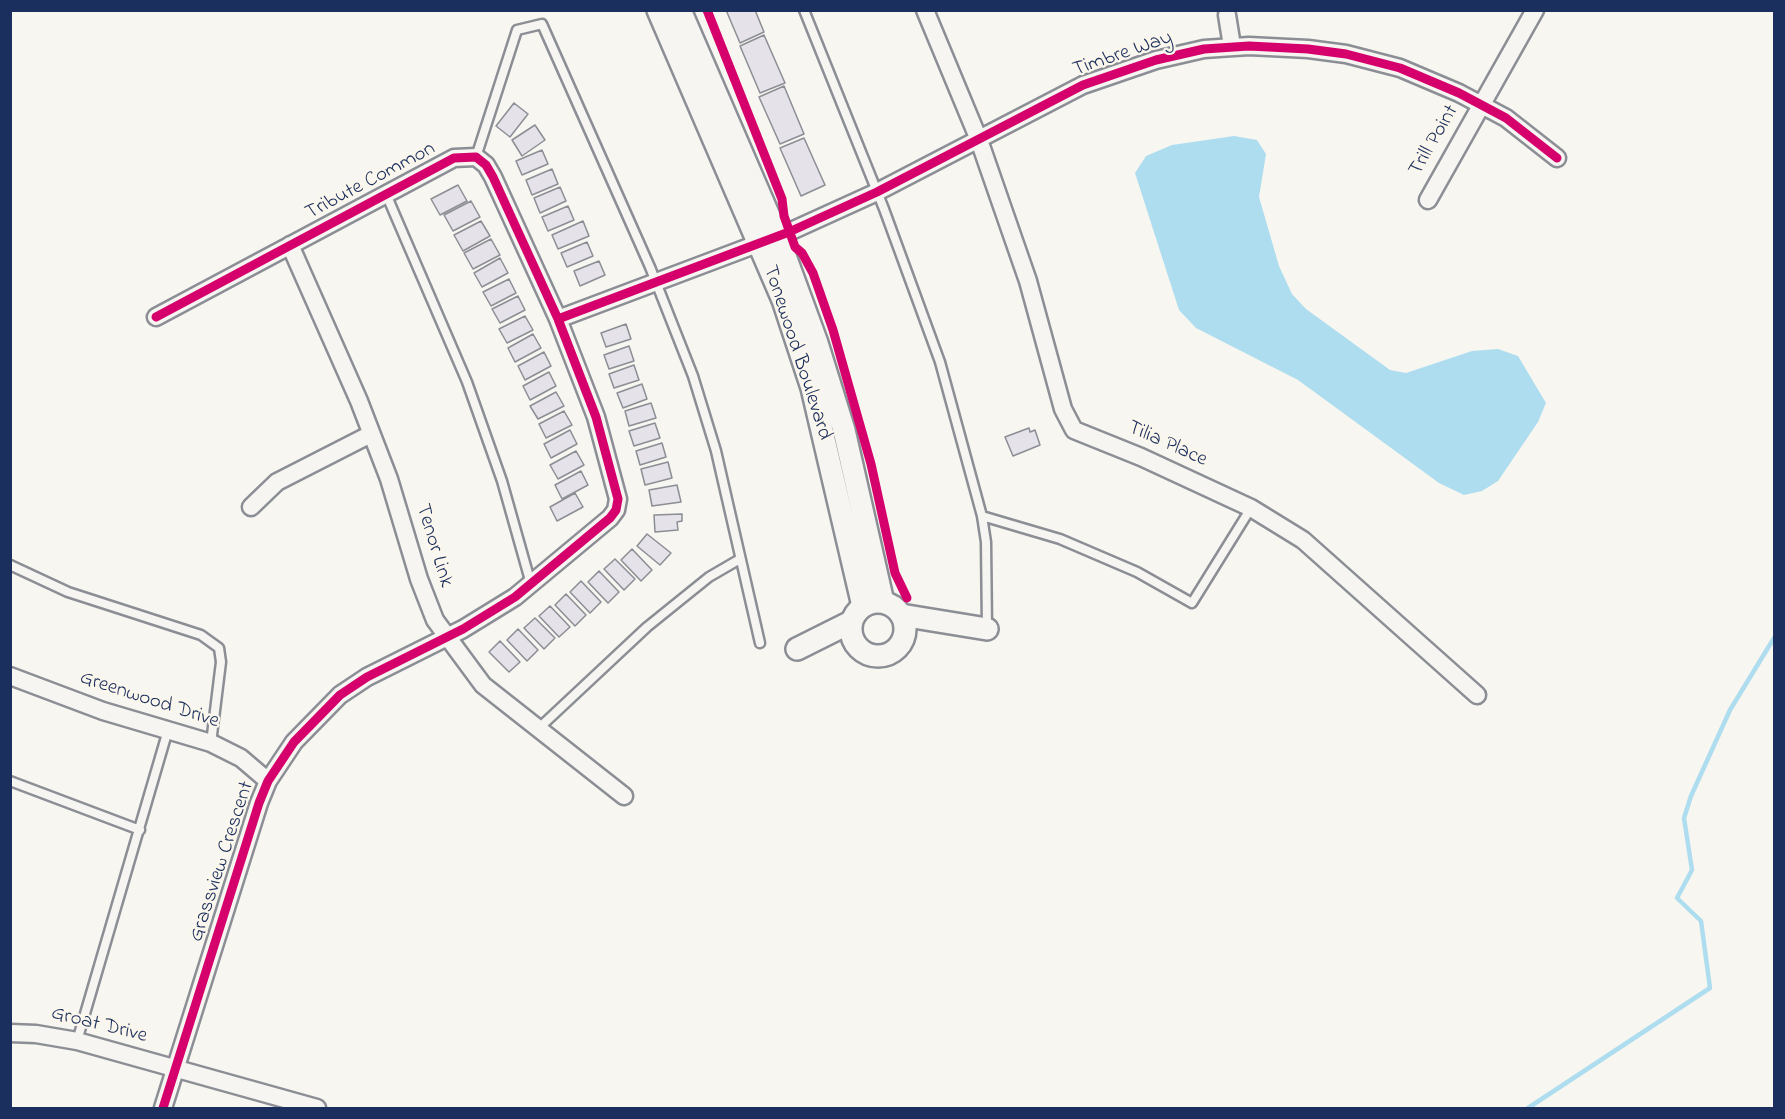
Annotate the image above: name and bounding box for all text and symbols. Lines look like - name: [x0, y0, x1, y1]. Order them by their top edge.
- street label: Timbre Way: [1070, 26, 1176, 84]
- street label: Trill Point: [1405, 101, 1465, 181]
- street label: Tribute Common: [302, 137, 440, 227]
- street label: Tonewood Boulevard: [756, 263, 836, 443]
- street label: Tilia Place: [1123, 416, 1211, 474]
- street label: Tenor Link: [408, 501, 458, 591]
- street label: Greenwood Drive: [76, 667, 222, 735]
- street label: Grassview Crescent: [185, 779, 261, 945]
- street label: Groat Drive: [48, 1002, 150, 1050]

